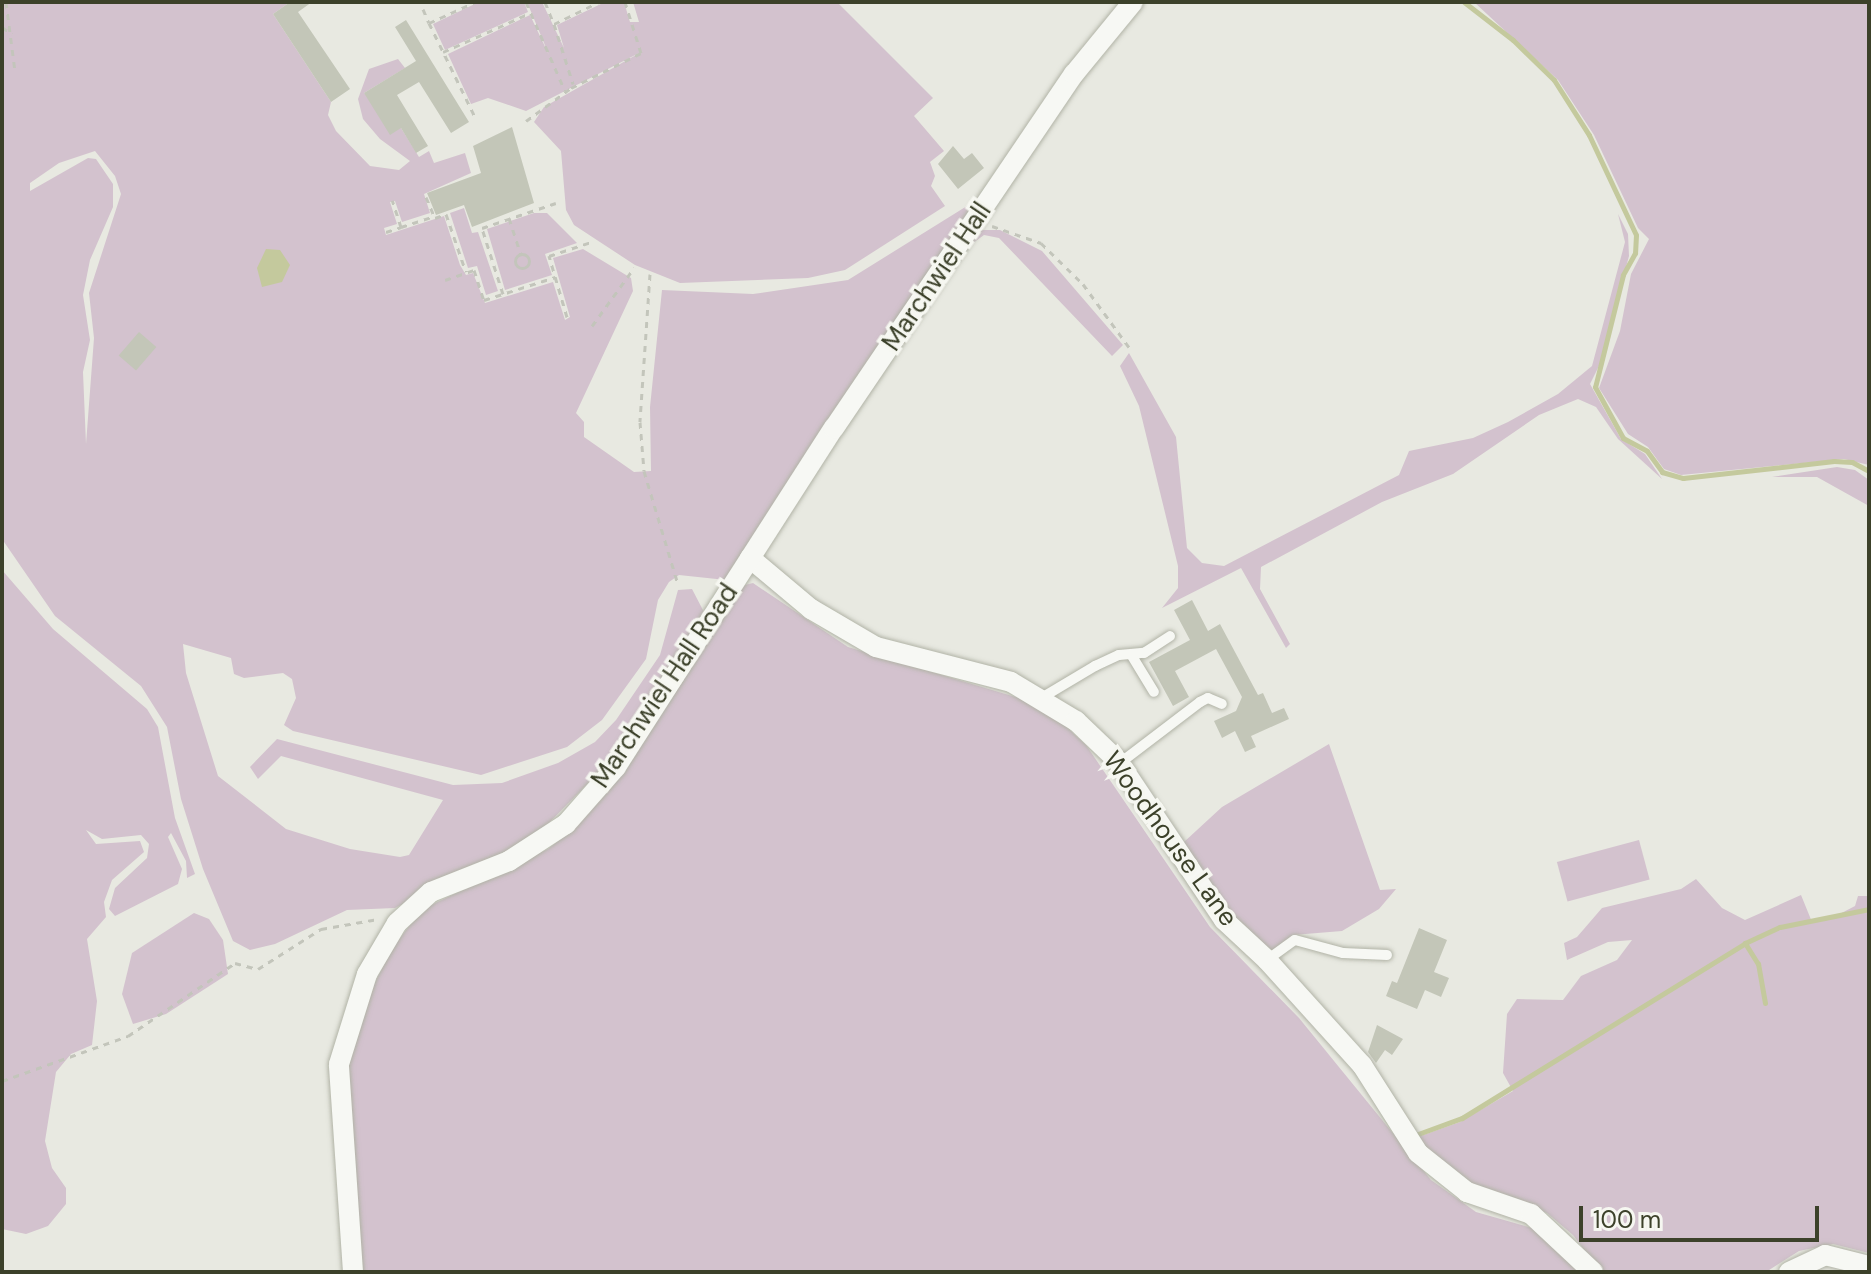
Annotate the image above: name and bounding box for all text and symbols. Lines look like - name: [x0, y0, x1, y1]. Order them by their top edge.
- street label: Marchwiel Hall: [876, 197, 998, 357]
- street label: Marchwiel Hall Road: [585, 578, 745, 794]
- street label: Woodhouse Lane: [1096, 745, 1244, 933]
- scale bar: [1583, 1190, 1823, 1240]
- text: 100 m: [1593, 1204, 1661, 1235]

